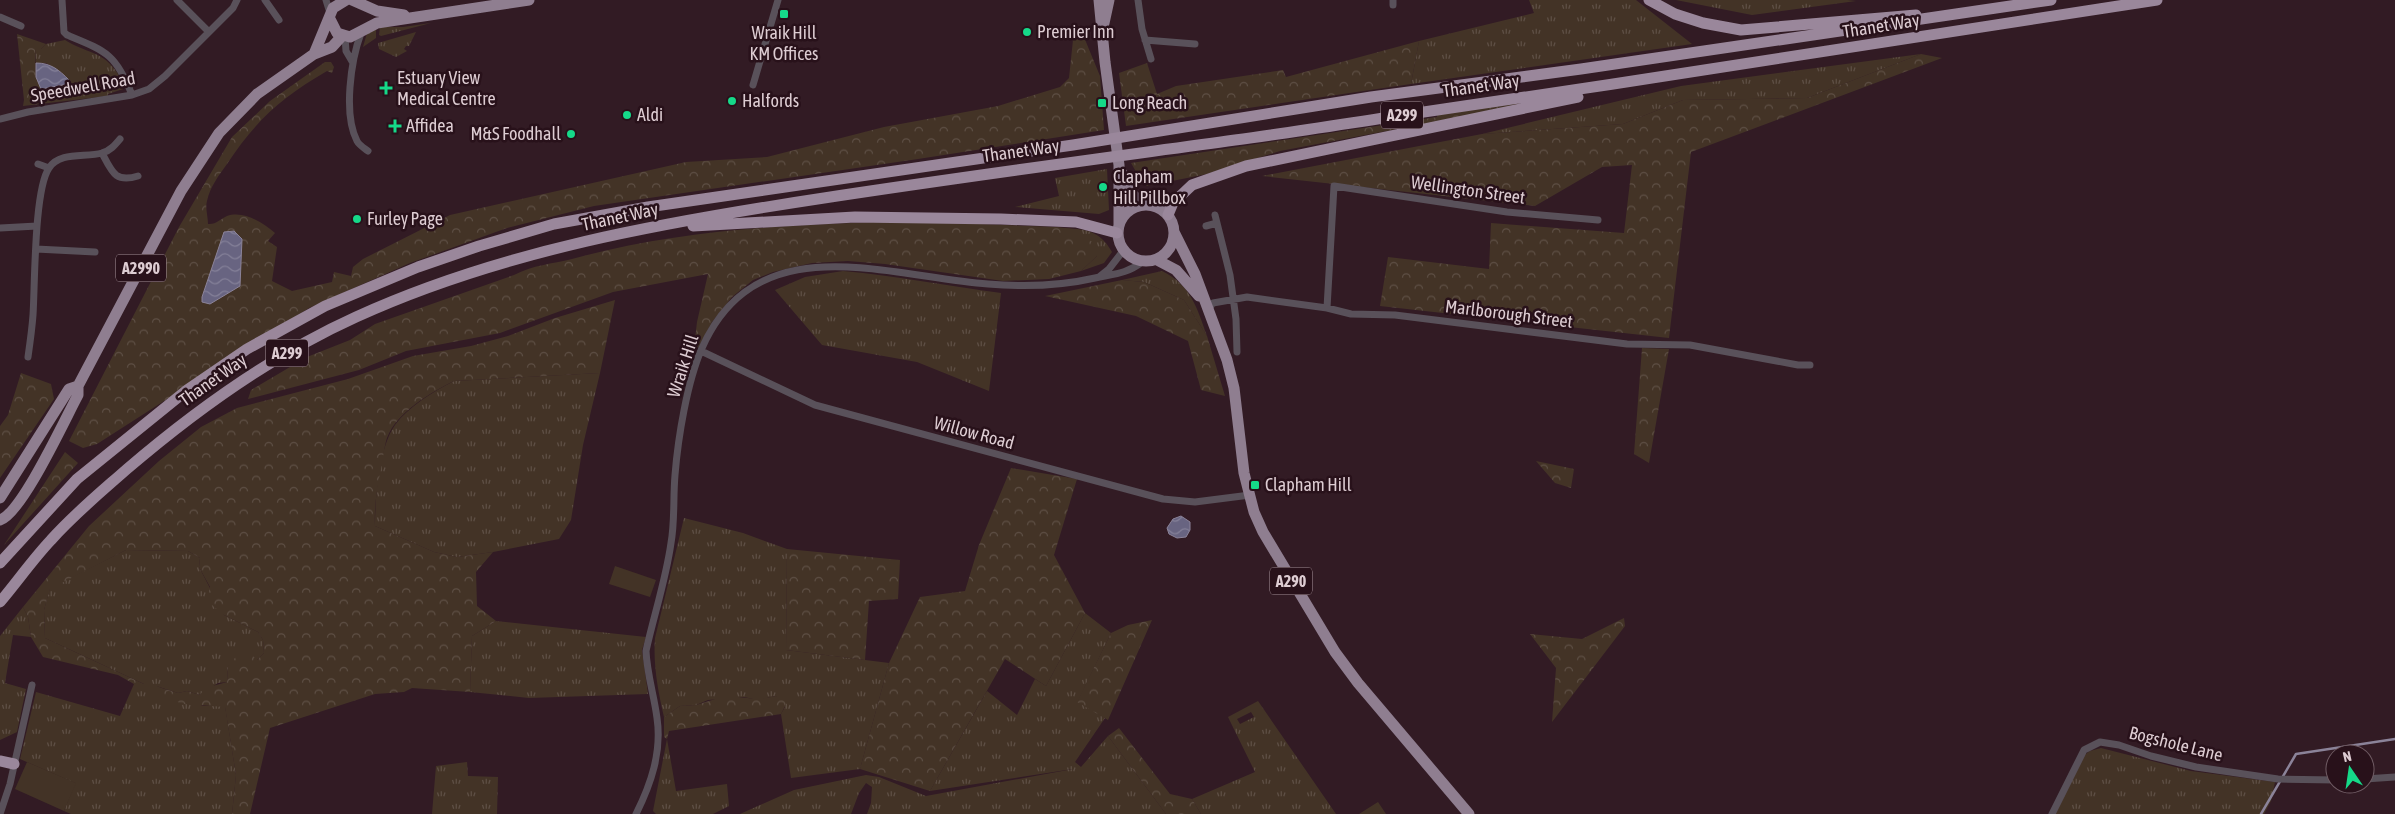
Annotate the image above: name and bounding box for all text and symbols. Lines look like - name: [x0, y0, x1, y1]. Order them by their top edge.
- marker: Wraik Hill KM Offices: [778, 8, 790, 20]
- street label: Thanet Way: [1841, 9, 1921, 42]
- place label: Premier Inn: [1037, 21, 1114, 42]
- place label: Wraik Hill KM Offices: [750, 22, 818, 64]
- marker: Premier Inn: [1021, 26, 1033, 38]
- street label: Speedwell Road: [29, 67, 137, 106]
- place label: Estuary View Medical Centre: [397, 67, 496, 109]
- street label: Thanet Way: [1441, 70, 1521, 101]
- marker: Estuary View Medical Centre: [379, 81, 393, 95]
- place label: Halfords: [742, 90, 799, 111]
- place label: Long Reach: [1112, 92, 1187, 113]
- marker: Halfords: [726, 95, 738, 107]
- marker: Long Reach: [1096, 97, 1108, 109]
- road number: A299: [1381, 102, 1423, 128]
- place label: Aldi: [637, 104, 663, 125]
- marker: Aldi: [621, 109, 633, 121]
- place label: Affidea: [406, 115, 454, 136]
- marker: Affidea: [388, 119, 402, 133]
- place label: M&S Foodhall: [471, 123, 561, 144]
- marker: M&S Foodhall: [565, 128, 577, 140]
- street label: Thanet Way: [981, 135, 1061, 166]
- place label: Clapham Hill Pillbox: [1113, 166, 1186, 208]
- street label: Wellington Street: [1410, 171, 1526, 208]
- marker: Clapham Hill Pillbox: [1097, 181, 1109, 193]
- street label: Thanet Way: [580, 198, 660, 235]
- place label: Furley Page: [367, 208, 443, 229]
- marker: Furley Page: [351, 213, 363, 225]
- road number: A2990: [116, 254, 166, 282]
- street label: Marlborough Street: [1444, 295, 1574, 332]
- street label: Wraik Hill: [662, 331, 703, 400]
- road number: A299: [266, 339, 308, 366]
- street label: Thanet Way: [175, 349, 250, 410]
- street label: Willow Road: [932, 412, 1017, 453]
- place label: Clapham Hill: [1265, 474, 1352, 495]
- marker: Clapham Hill: [1249, 479, 1261, 491]
- road number: A290: [1270, 568, 1312, 594]
- street label: Bogshole Lane: [2127, 722, 2225, 765]
- north arrow: [2325, 744, 2375, 794]
- text: N: [2341, 748, 2353, 765]

